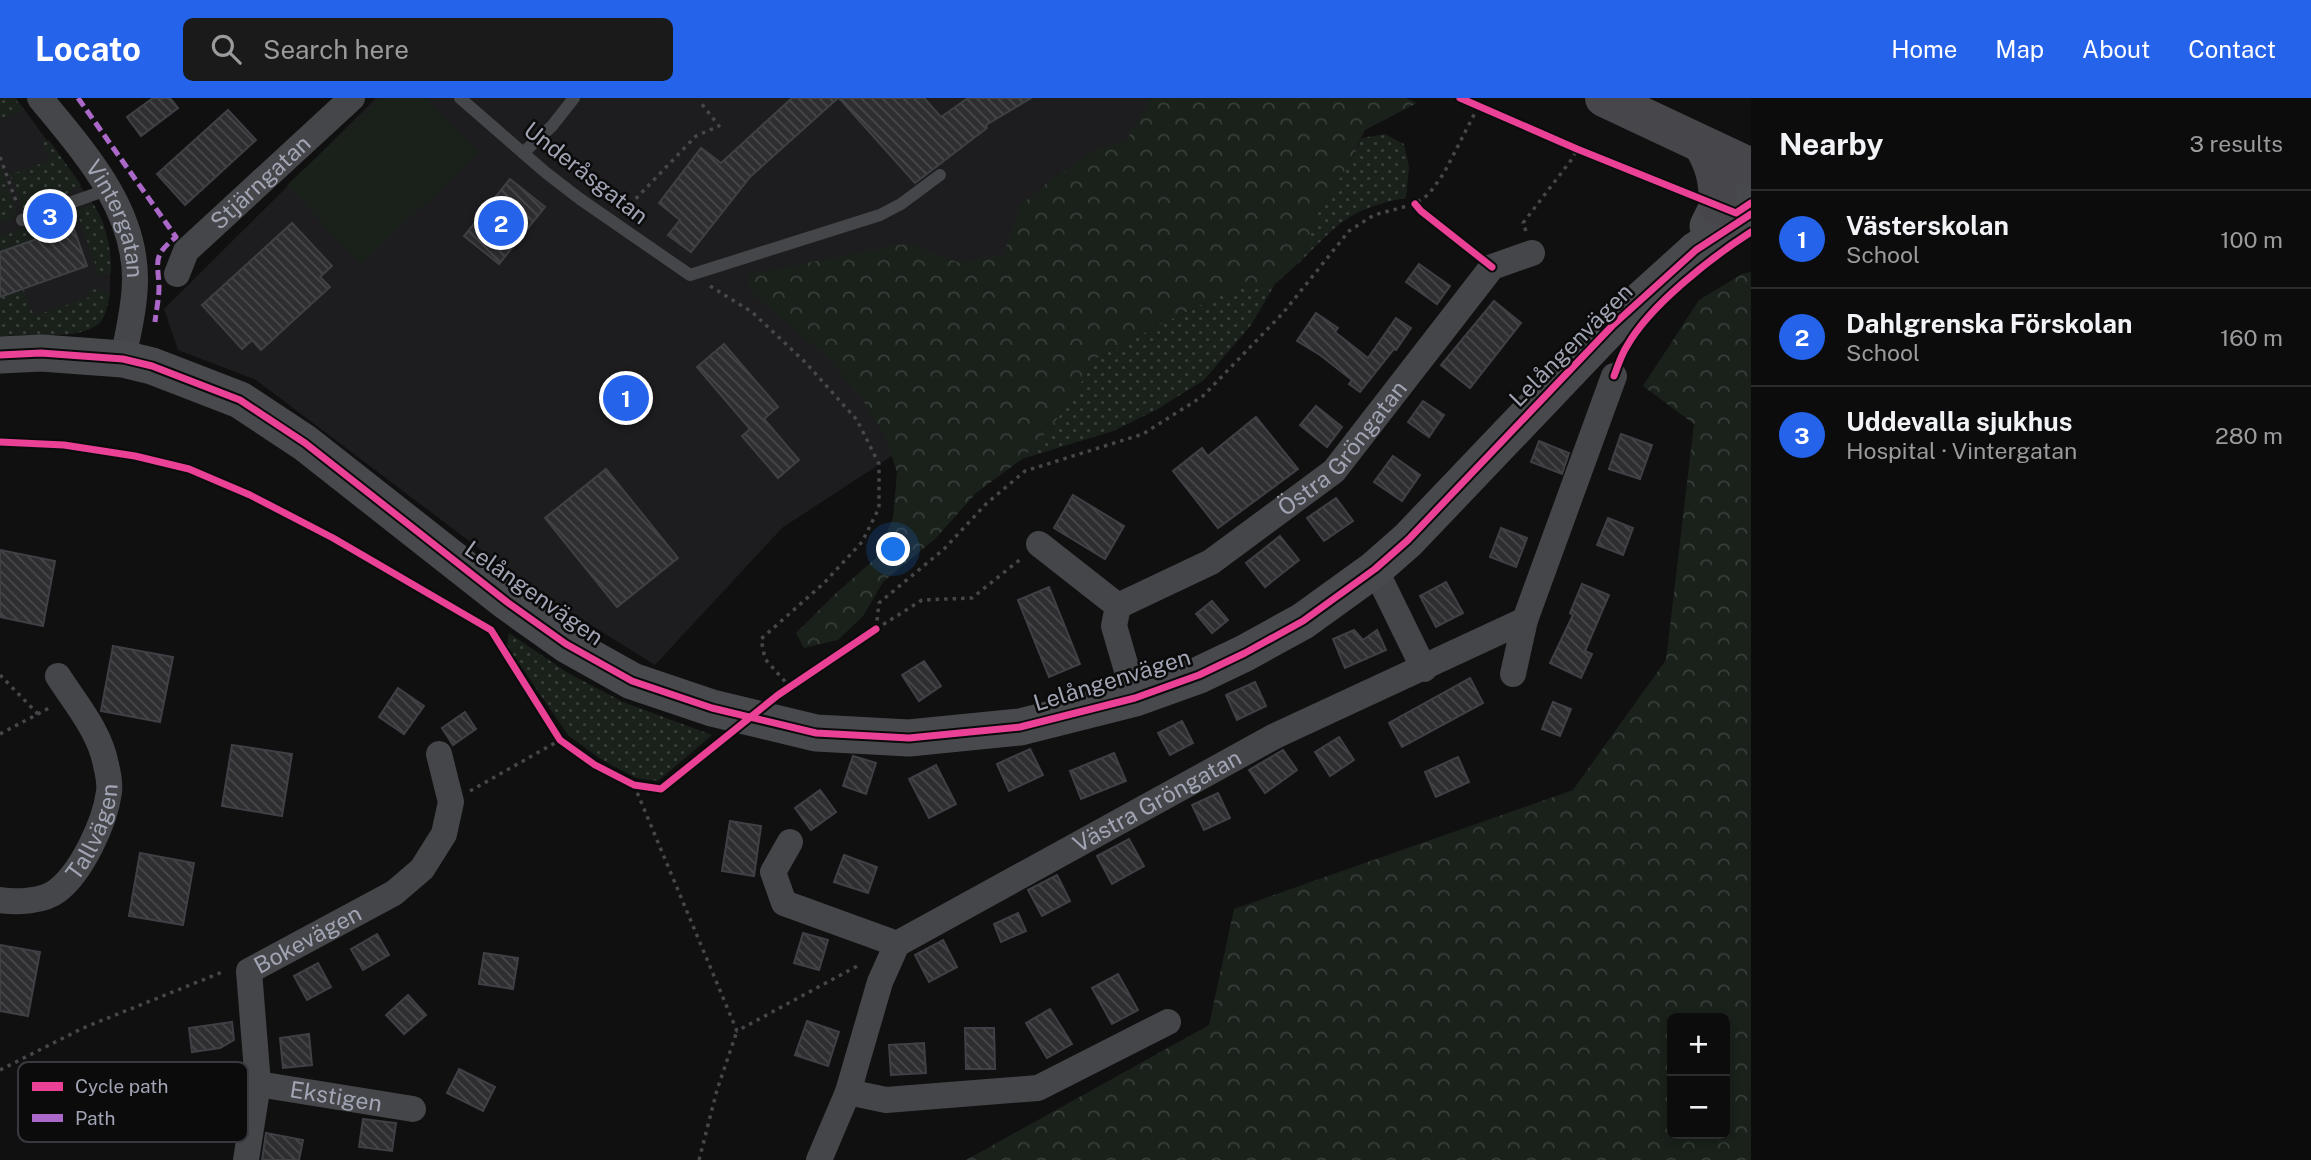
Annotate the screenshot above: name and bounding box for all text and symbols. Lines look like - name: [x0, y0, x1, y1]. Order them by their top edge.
- search box: [183, 18, 673, 81]
- text: Locato: [35, 30, 141, 68]
- icon: search: [207, 30, 245, 68]
- text: Search here: [263, 34, 409, 65]
- text: Home: [1891, 35, 1957, 63]
- text: Map: [1995, 35, 2044, 63]
- text: About: [2082, 35, 2150, 63]
- text: Contact: [2188, 35, 2276, 63]
- street label: Underåsgatan: [519, 116, 654, 229]
- text: Nearby: [1779, 126, 1883, 162]
- street label: Stjärngatan: [205, 129, 316, 235]
- text: 3 results: [2189, 130, 2283, 157]
- street label: Vintergatan: [80, 155, 149, 279]
- pin: 3: [27, 190, 73, 242]
- pin: 2: [478, 197, 524, 249]
- text: Västerskolan: [1846, 210, 2009, 241]
- text: 1: [1797, 226, 1807, 253]
- text: 100 m: [2220, 226, 2283, 253]
- text: School: [1846, 241, 1920, 268]
- street label: Lelångenvägen: [1504, 278, 1638, 412]
- text: Dahlgrenska Förskolan: [1846, 308, 2133, 339]
- text: 2: [1795, 324, 1809, 351]
- text: 160 m: [2220, 324, 2283, 351]
- text: School: [1846, 339, 1920, 366]
- pin: 1: [603, 372, 649, 424]
- street label: Östra Gröngatan: [1272, 375, 1412, 521]
- text: Uddevalla sjukhus: [1846, 406, 2072, 437]
- text: 3: [1794, 422, 1810, 449]
- text: 280 m: [2215, 422, 2283, 449]
- text: Hospital · Vintergatan: [1846, 437, 2077, 464]
- your location: [876, 532, 910, 566]
- street label: Lelångenvägen: [460, 535, 609, 650]
- street label: Lelångenvägen: [1030, 643, 1194, 716]
- street label: Västra Gröngatan: [1068, 743, 1245, 857]
- street label: Tallvägen: [60, 783, 123, 885]
- street label: Bokevägen: [249, 899, 366, 979]
- map controls: [1667, 1013, 1730, 1139]
- button: +: [1667, 1013, 1730, 1076]
- legend: [18, 1062, 248, 1142]
- text: Cycle path: [75, 1075, 168, 1097]
- street label: Ekstigen: [288, 1075, 384, 1117]
- button: −: [1667, 1076, 1730, 1139]
- text: Path: [75, 1107, 115, 1129]

